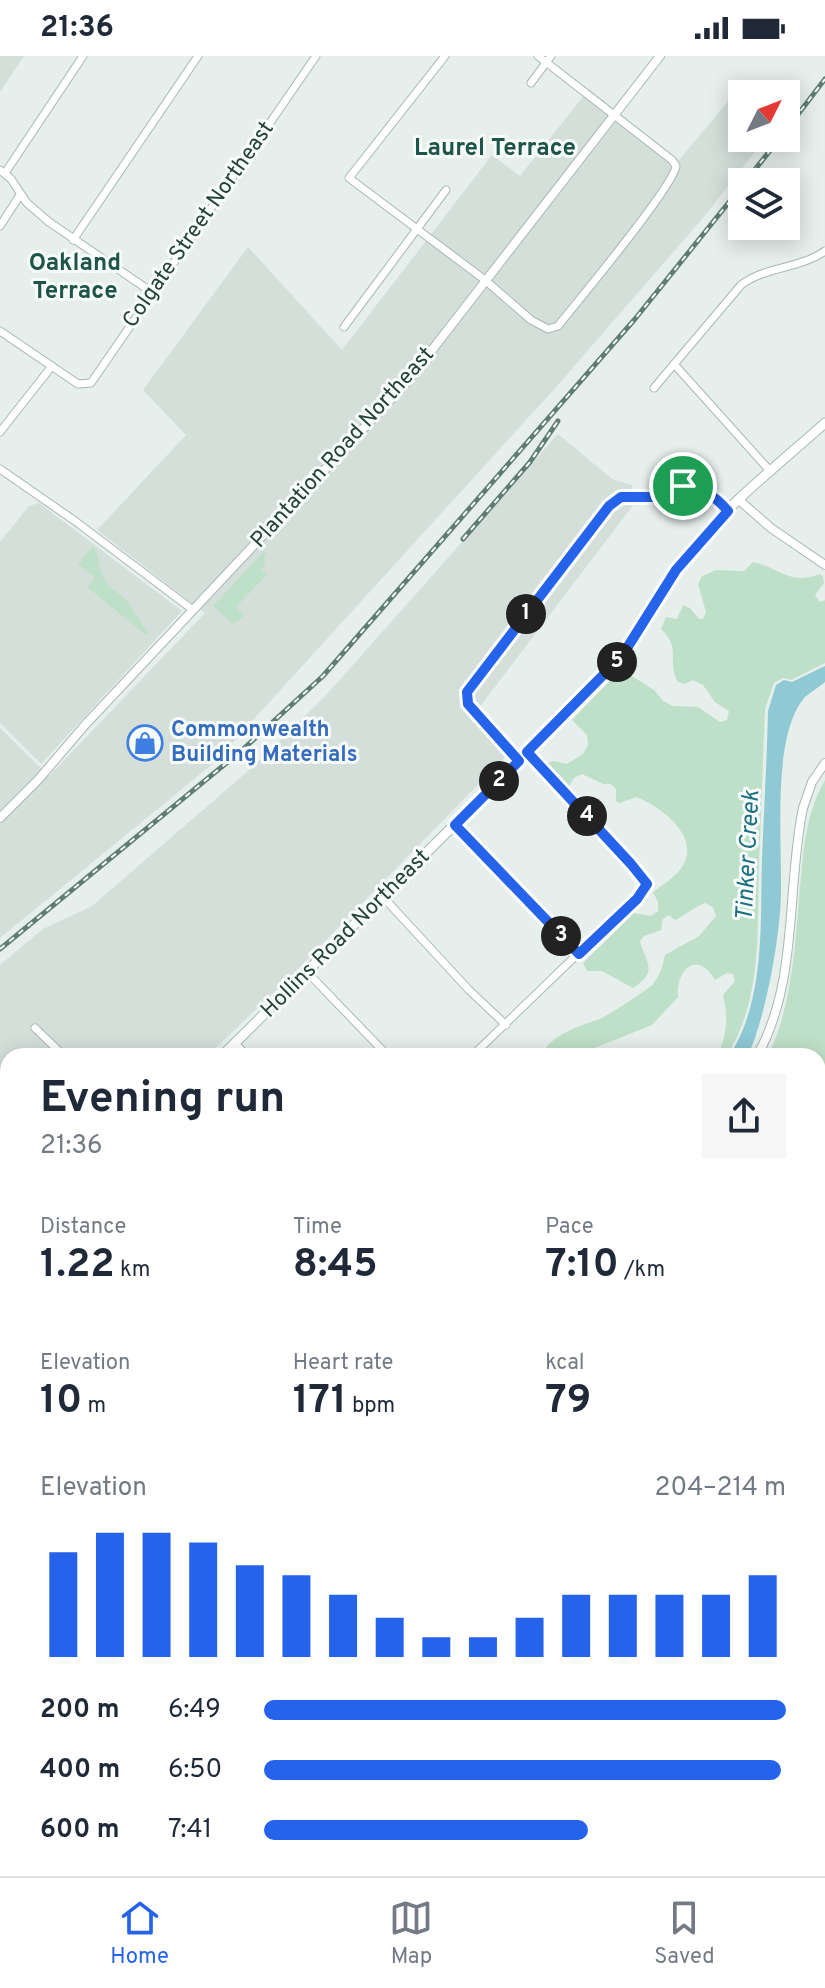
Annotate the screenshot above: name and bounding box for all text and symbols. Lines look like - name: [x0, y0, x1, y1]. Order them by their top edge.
- text: 21:36: [40, 10, 114, 47]
- north arrow: [728, 80, 800, 152]
- map controls: [728, 80, 800, 240]
- street label: Colgate Street Northeast: [117, 117, 281, 333]
- district label: Laurel Terrace: [414, 134, 576, 164]
- button: layers: [728, 168, 800, 240]
- district label: Oakland Terrace: [29, 249, 121, 307]
- street label: Plantation Road Northeast: [246, 342, 440, 554]
- pin: [649, 452, 717, 520]
- icon: arrive: [661, 464, 705, 508]
- pin: 1: [506, 594, 546, 634]
- text: 1: [522, 600, 530, 627]
- pin: 5: [597, 642, 637, 682]
- text: 5: [610, 648, 624, 675]
- place label: Commonwealth Building Materials: [171, 717, 357, 769]
- shop icon: Commonwealth Building Materials: [126, 724, 164, 762]
- pin: 2: [479, 761, 519, 801]
- text: 2: [492, 767, 506, 794]
- water label: Tinker Creek: [731, 789, 767, 922]
- pin: 4: [567, 796, 607, 836]
- text: 4: [580, 802, 594, 829]
- street label: Hollins Road Northeast: [256, 844, 436, 1024]
- pin: 3: [541, 916, 581, 956]
- text: 3: [554, 922, 568, 949]
- text: Evening run: [40, 1072, 285, 1128]
- button: share: [702, 1074, 786, 1158]
- text: 21:36: [40, 1130, 103, 1163]
- text: Distance: [40, 1214, 126, 1241]
- text: Time: [293, 1214, 342, 1241]
- text: Pace: [545, 1214, 594, 1241]
- text: 1.22: [40, 1241, 115, 1291]
- text: 8:45: [293, 1241, 378, 1291]
- text: 7:10: [545, 1241, 619, 1291]
- text: km: [115, 1257, 150, 1284]
- text: /km: [619, 1257, 665, 1284]
- text: Elevation: [40, 1350, 130, 1377]
- text: Heart rate: [293, 1350, 393, 1377]
- text: kcal: [545, 1350, 584, 1377]
- text: 10: [40, 1377, 82, 1427]
- text: 171: [293, 1377, 347, 1427]
- text: 79: [545, 1377, 591, 1427]
- text: m: [82, 1393, 106, 1420]
- text: bpm: [347, 1393, 395, 1420]
- text: Elevation: [40, 1472, 147, 1505]
- text: 204–214 m: [655, 1472, 786, 1505]
- text: 200 m: [40, 1694, 119, 1727]
- text: 6:49: [168, 1694, 221, 1727]
- text: 400 m: [40, 1754, 120, 1787]
- text: 6:50: [168, 1754, 222, 1787]
- text: 600 m: [40, 1814, 120, 1847]
- text: 7:41: [168, 1814, 212, 1847]
- tab: Home: [110, 1896, 169, 1971]
- tab: Map: [389, 1896, 433, 1971]
- tab: Saved: [654, 1896, 715, 1971]

